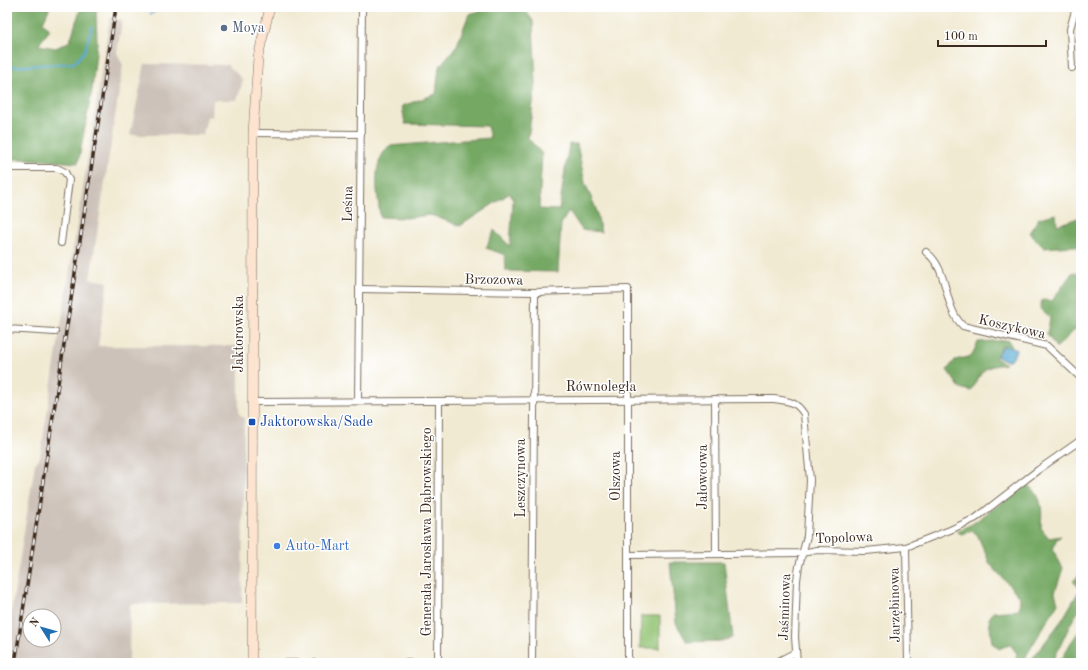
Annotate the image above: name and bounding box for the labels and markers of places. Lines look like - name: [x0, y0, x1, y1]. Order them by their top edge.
- place label: Moya: [232, 21, 265, 35]
- marker: Moya: [219, 23, 229, 33]
- place label: Jaktorowska/Sade: [260, 415, 373, 429]
- marker: Jaktorowska/Sade: [247, 417, 257, 427]
- place label: Auto-Mart: [285, 539, 350, 553]
- marker: Auto-Mart: [272, 541, 282, 551]

